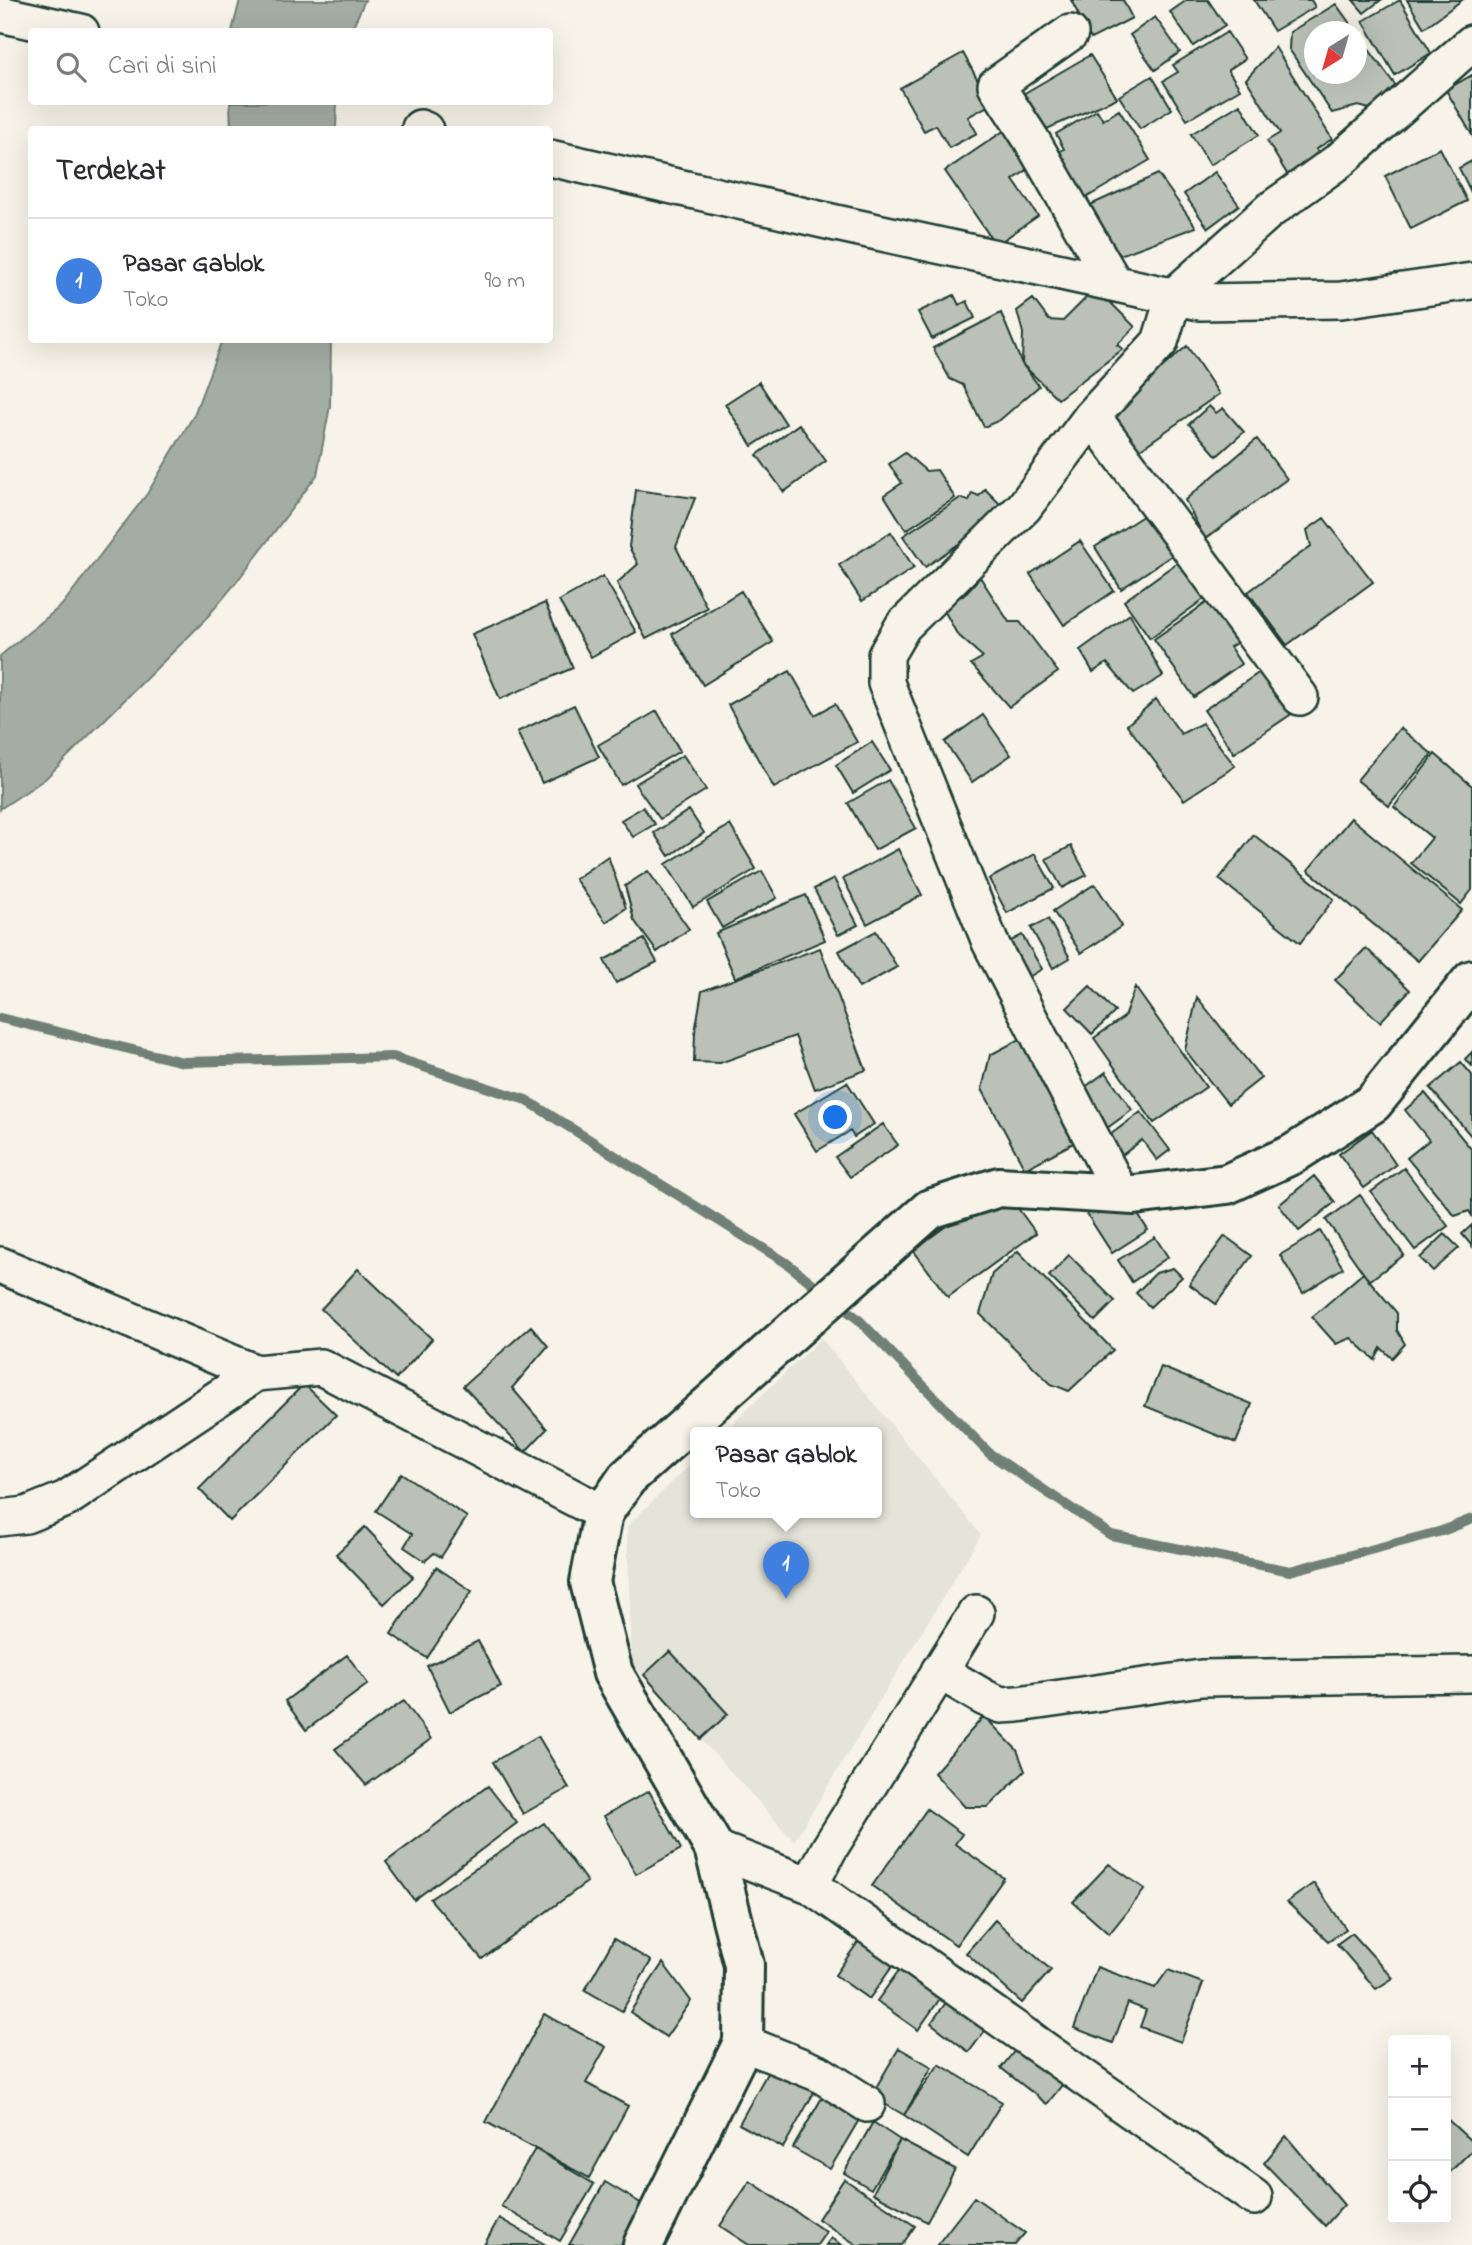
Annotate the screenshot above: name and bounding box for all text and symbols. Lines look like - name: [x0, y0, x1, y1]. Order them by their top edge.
- north arrow: [1304, 21, 1367, 84]
- search box: [28, 28, 553, 105]
- icon: search: [52, 48, 90, 86]
- text: Cari di sini: [108, 48, 217, 86]
- text: Terdekat: [56, 150, 166, 194]
- text: Pasar Gablok: [123, 246, 264, 284]
- text: 1: [75, 265, 83, 298]
- text: 90 m: [485, 265, 525, 298]
- text: Toko: [123, 284, 169, 317]
- your location: [818, 1100, 852, 1134]
- popup: [690, 1427, 882, 1518]
- text: Pasar Gablok: [715, 1437, 857, 1475]
- text: Toko: [715, 1475, 761, 1508]
- pin: 1: [763, 1541, 809, 1599]
- map controls: [1388, 2035, 1451, 2224]
- button: +: [1388, 2035, 1451, 2098]
- button: −: [1388, 2098, 1451, 2161]
- button: locate: [1388, 2161, 1451, 2224]

